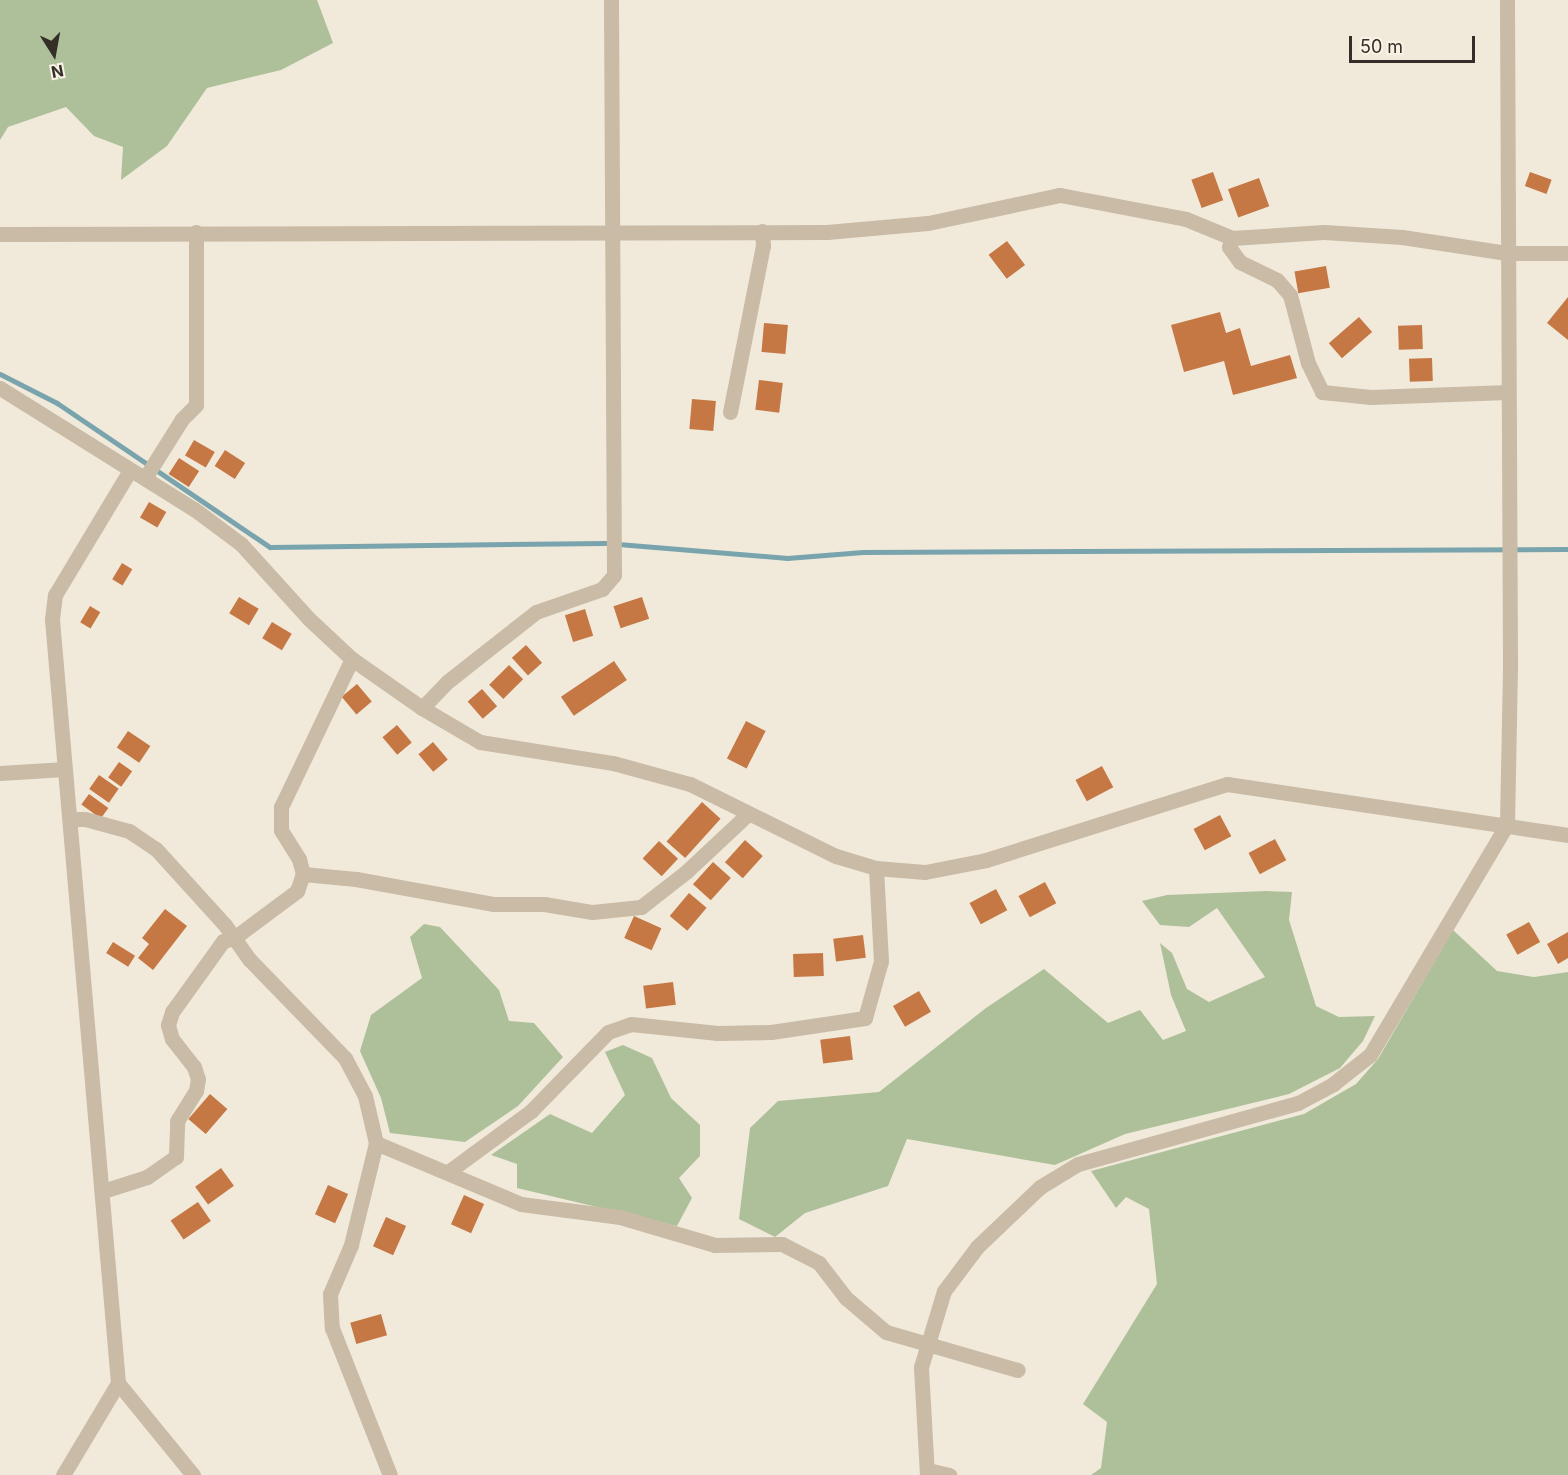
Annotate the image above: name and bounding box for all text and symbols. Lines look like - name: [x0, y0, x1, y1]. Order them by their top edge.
- north arrow: [24, 24, 84, 84]
- scale bar: [1352, 24, 1478, 62]
- text: 50 m: [1360, 36, 1403, 57]
- text: N: [50, 61, 65, 83]

